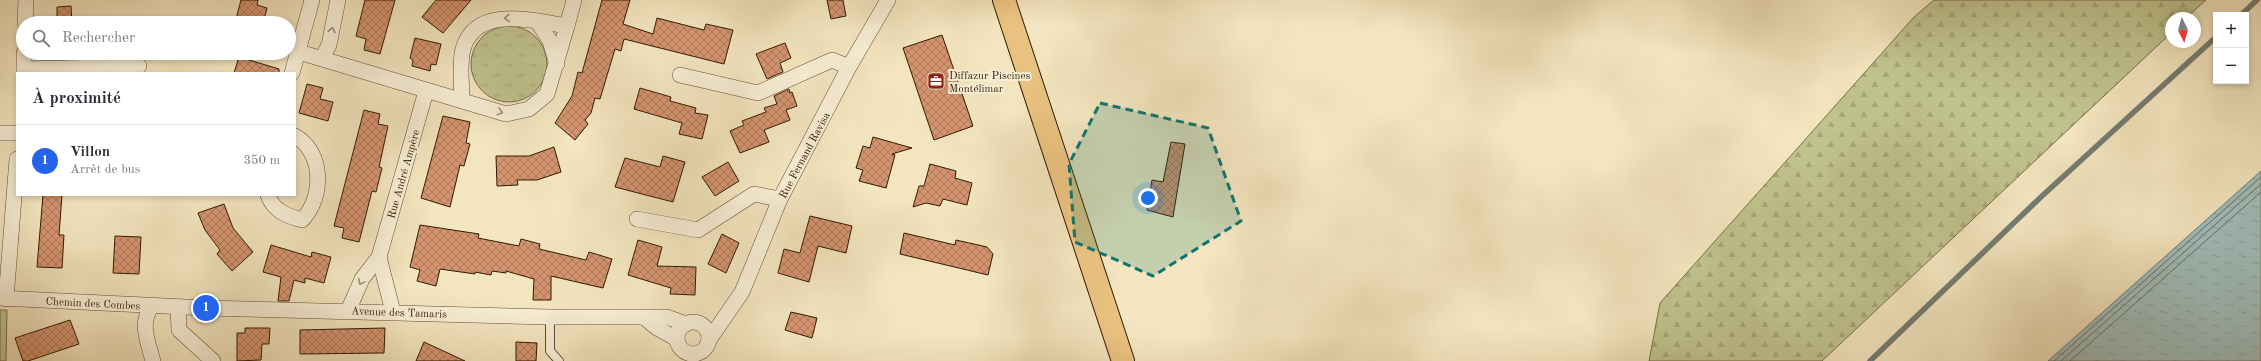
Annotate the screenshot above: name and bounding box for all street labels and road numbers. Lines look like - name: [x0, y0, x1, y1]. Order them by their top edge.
- street label: Rue Fernand Ravisa: [778, 110, 833, 201]
- street label: Rue André Ampère: [386, 129, 422, 220]
- street label: Chemin des Combes: [45, 297, 141, 312]
- street label: Avenue des Tamaris: [351, 306, 447, 321]

